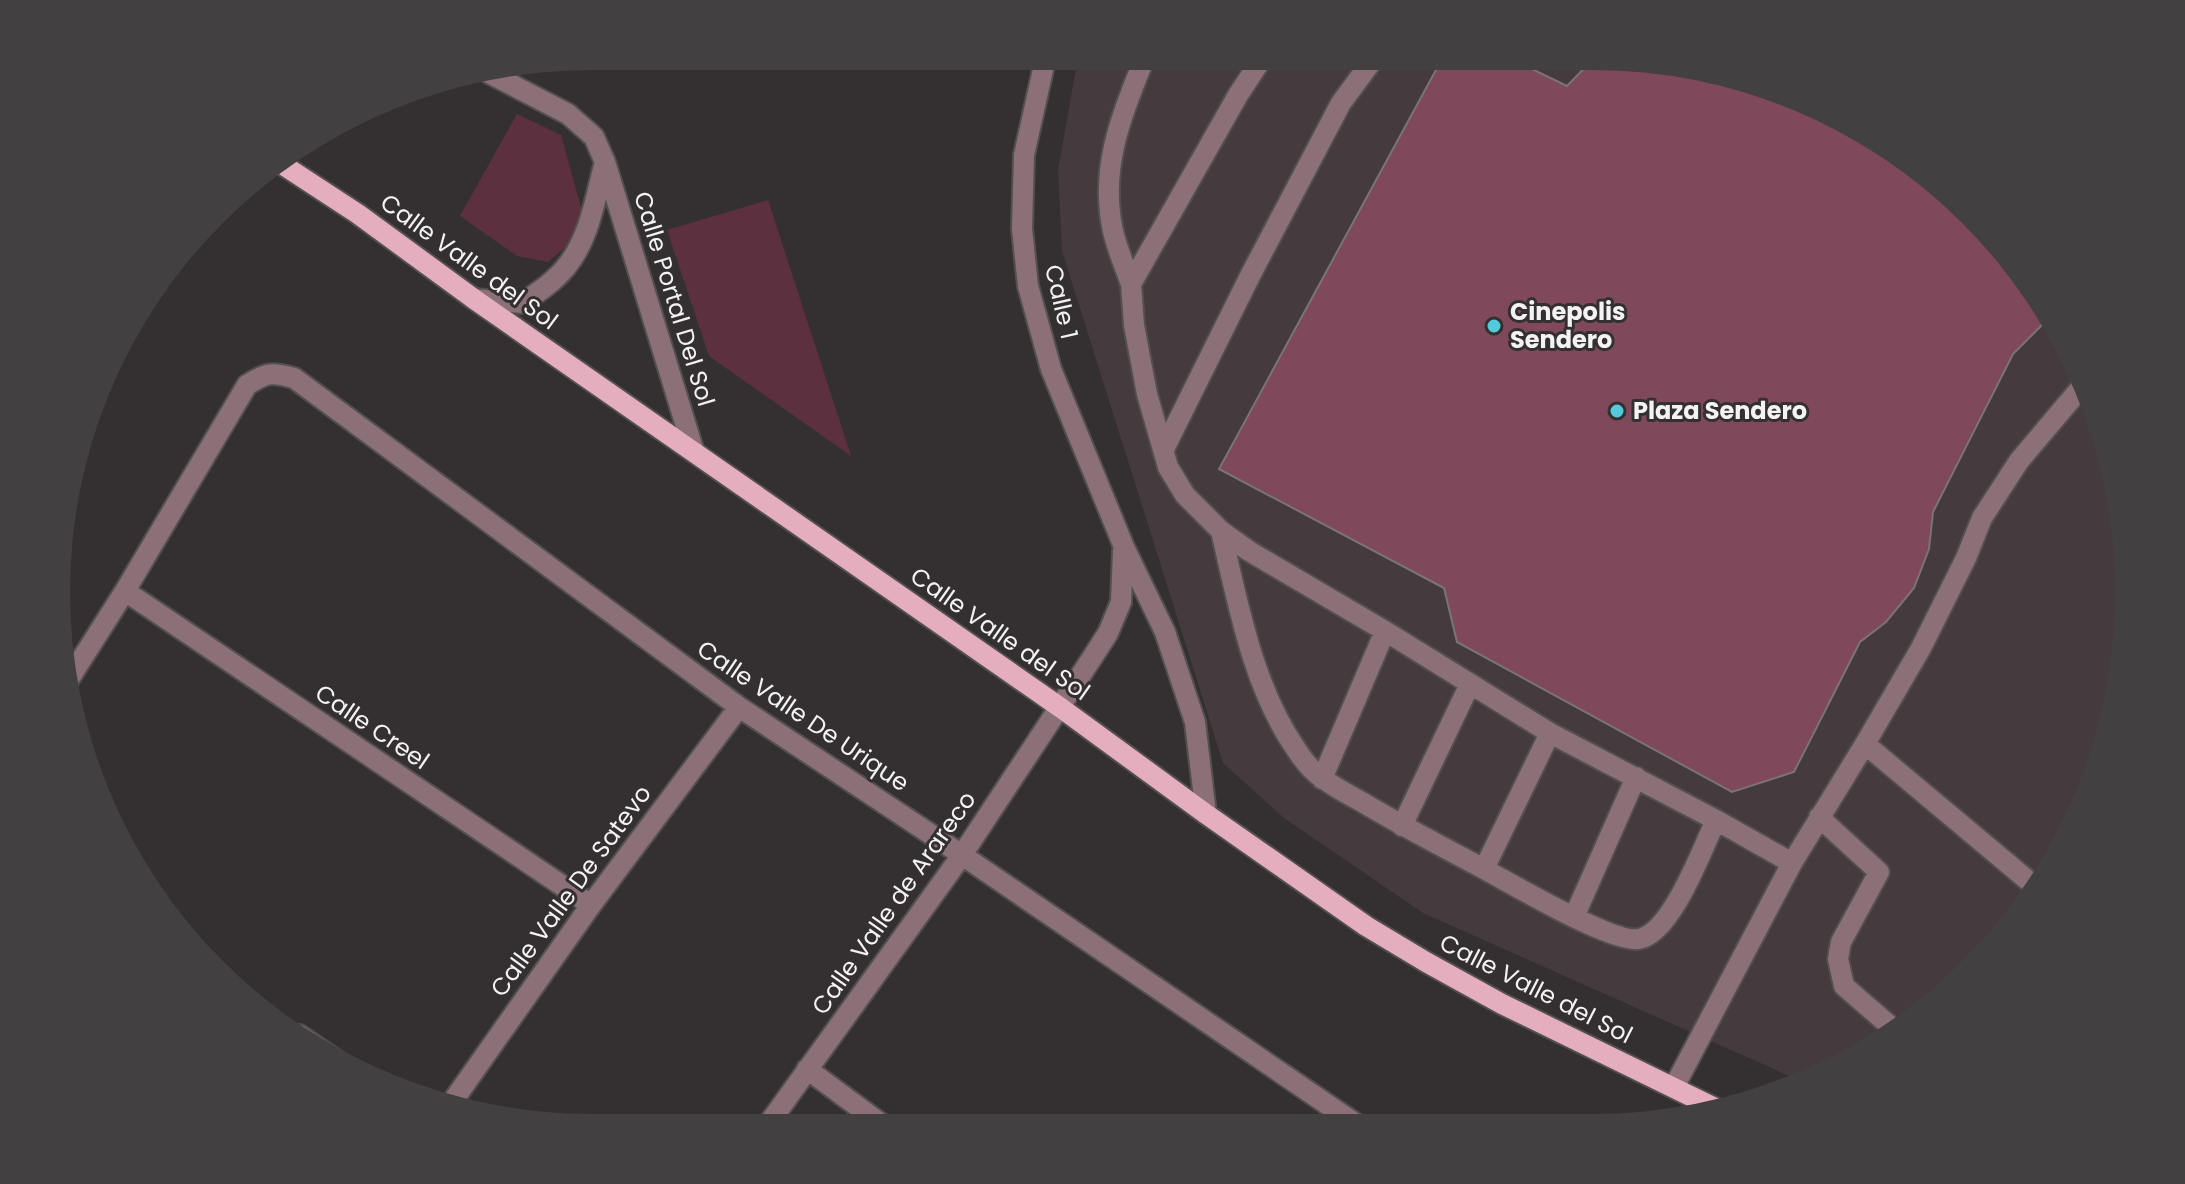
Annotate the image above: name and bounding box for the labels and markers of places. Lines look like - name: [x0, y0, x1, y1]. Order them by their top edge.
- place label: Cinepolis Sendero: [1510, 295, 1625, 356]
- marker: Cinepolis Sendero: [1485, 317, 1503, 335]
- place label: Plaza Sendero: [1633, 394, 1807, 427]
- marker: Plaza Sendero: [1608, 402, 1626, 420]

